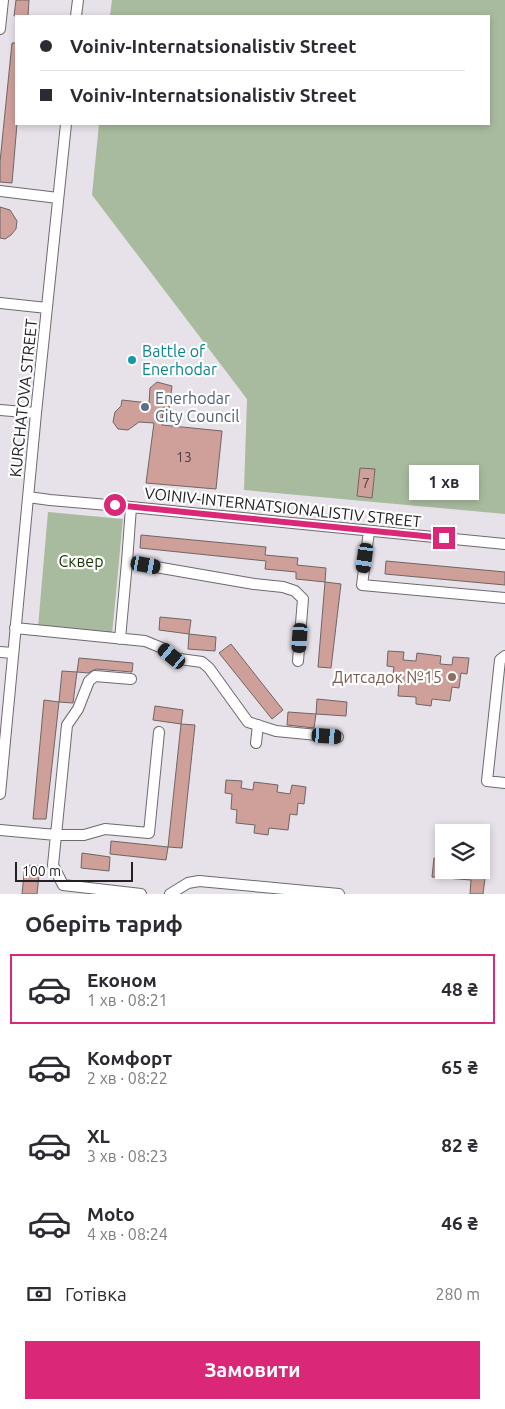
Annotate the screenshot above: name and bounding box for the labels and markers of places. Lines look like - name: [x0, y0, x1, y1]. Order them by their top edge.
- place label: Battle of Enerhodar: [142, 342, 217, 378]
- marker: Battle of Enerhodar: [126, 354, 138, 366]
- place label: Enerhodar City Council: [155, 389, 239, 425]
- marker: Enerhodar City Council: [139, 401, 151, 413]
- place label: Дитсадок №15: [332, 668, 442, 686]
- marker: Дитсадок №15: [446, 671, 458, 683]

